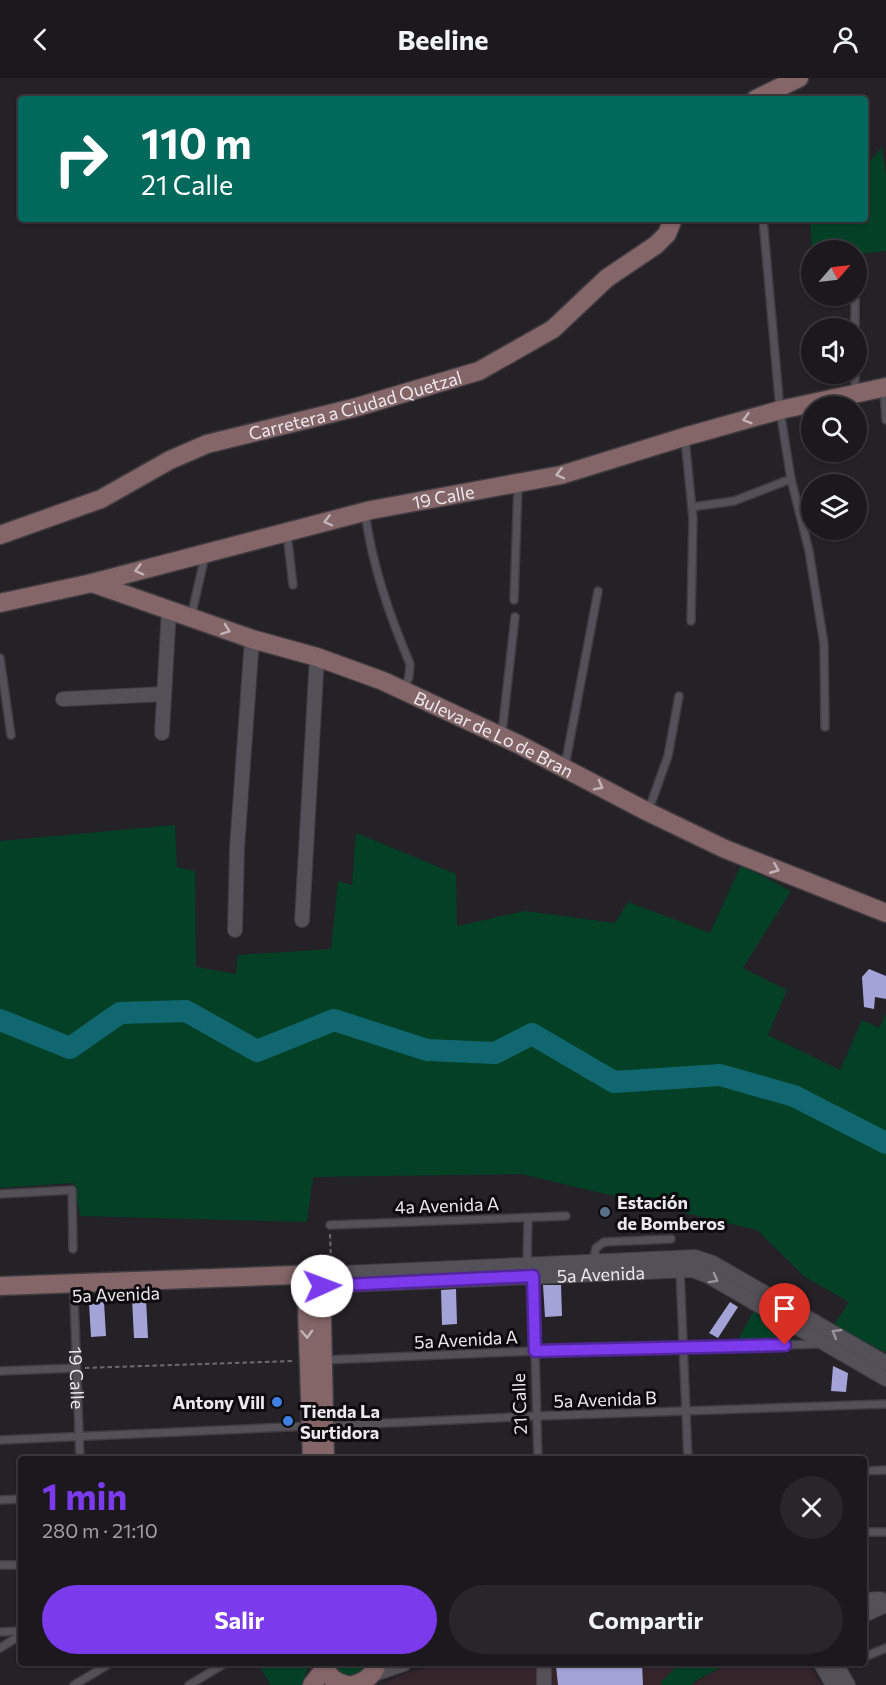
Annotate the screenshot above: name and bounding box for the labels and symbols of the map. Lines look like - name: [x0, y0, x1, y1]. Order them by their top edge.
- north arrow: [801, 240, 867, 306]
- street label: Carretera a Ciudad Quetzal: [246, 366, 464, 444]
- one-way arrow: [742, 412, 753, 424]
- one-way arrow: [555, 467, 565, 480]
- street label: 19 Calle: [411, 480, 476, 513]
- one-way arrow: [323, 514, 333, 527]
- one-way arrow: [134, 563, 144, 576]
- one-way arrow: [220, 622, 231, 635]
- street label: Bulevar de Lo de Bran: [411, 686, 577, 782]
- one-way arrow: [592, 779, 603, 790]
- one-way arrow: [769, 862, 780, 874]
- place label: Estación de Bomberos: [617, 1191, 725, 1234]
- street label: 4a Avenida A: [394, 1192, 500, 1218]
- marker: Estación de Bomberos: [598, 1205, 612, 1219]
- position arrow: [290, 1254, 354, 1318]
- street label: 5a Avenida: [556, 1261, 645, 1287]
- one-way arrow: [708, 1272, 718, 1283]
- street label: 5a Avenida: [72, 1281, 160, 1307]
- pin: [759, 1283, 810, 1345]
- street label: 5a Avenida A: [414, 1325, 518, 1353]
- one-way arrow: [301, 1329, 314, 1338]
- one-way arrow: [832, 1329, 842, 1341]
- street label: 19 Calle: [65, 1346, 89, 1410]
- street label: 21 Calle: [507, 1373, 531, 1435]
- street label: 5a Avenida B: [553, 1386, 657, 1412]
- place label: Antony Vill: [172, 1391, 265, 1413]
- marker: Antony Vill: [270, 1395, 284, 1409]
- place label: Tienda La Surtidora: [300, 1400, 380, 1443]
- marker: Tienda La Surtidora: [281, 1414, 295, 1428]

